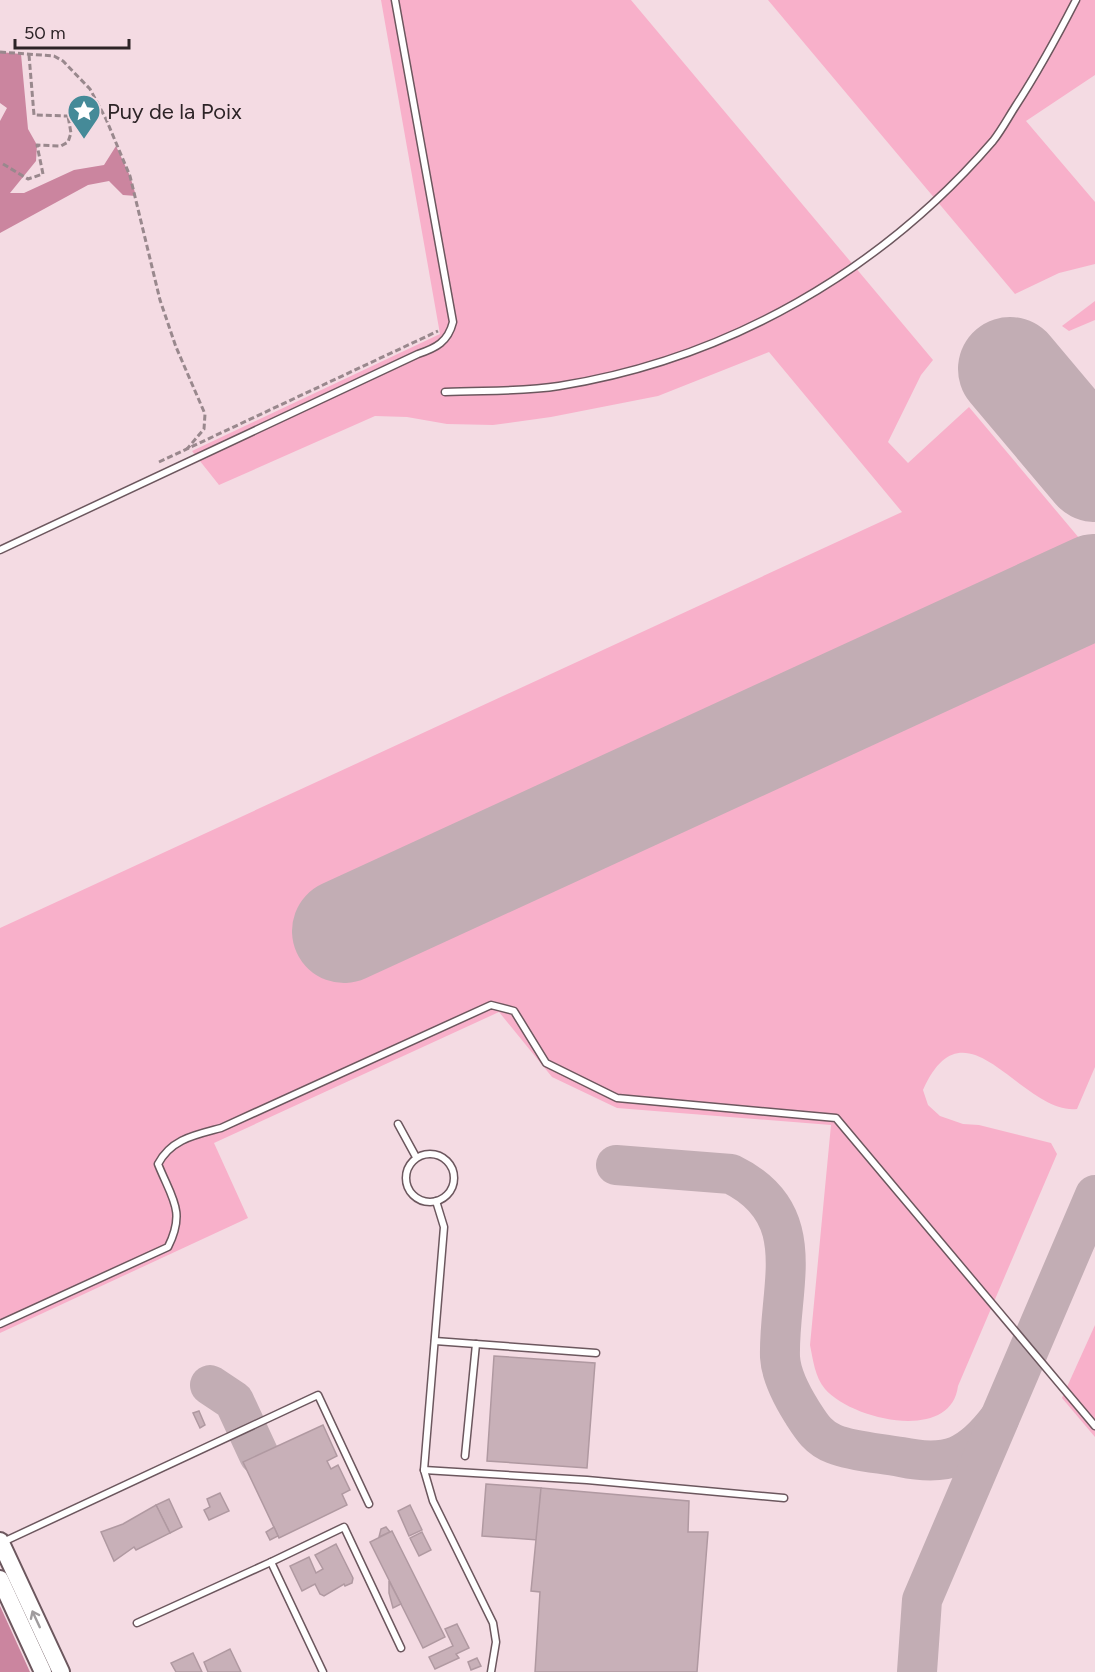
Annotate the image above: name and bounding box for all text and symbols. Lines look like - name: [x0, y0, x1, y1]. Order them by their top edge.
- scale bar: [15, 12, 129, 50]
- text: 50 m: [24, 22, 66, 44]
- place icon: Puy de la Poix: [66, 93, 102, 140]
- place label: Puy de la Poix: [107, 98, 242, 125]
- one-way arrow: [30, 1611, 42, 1629]

